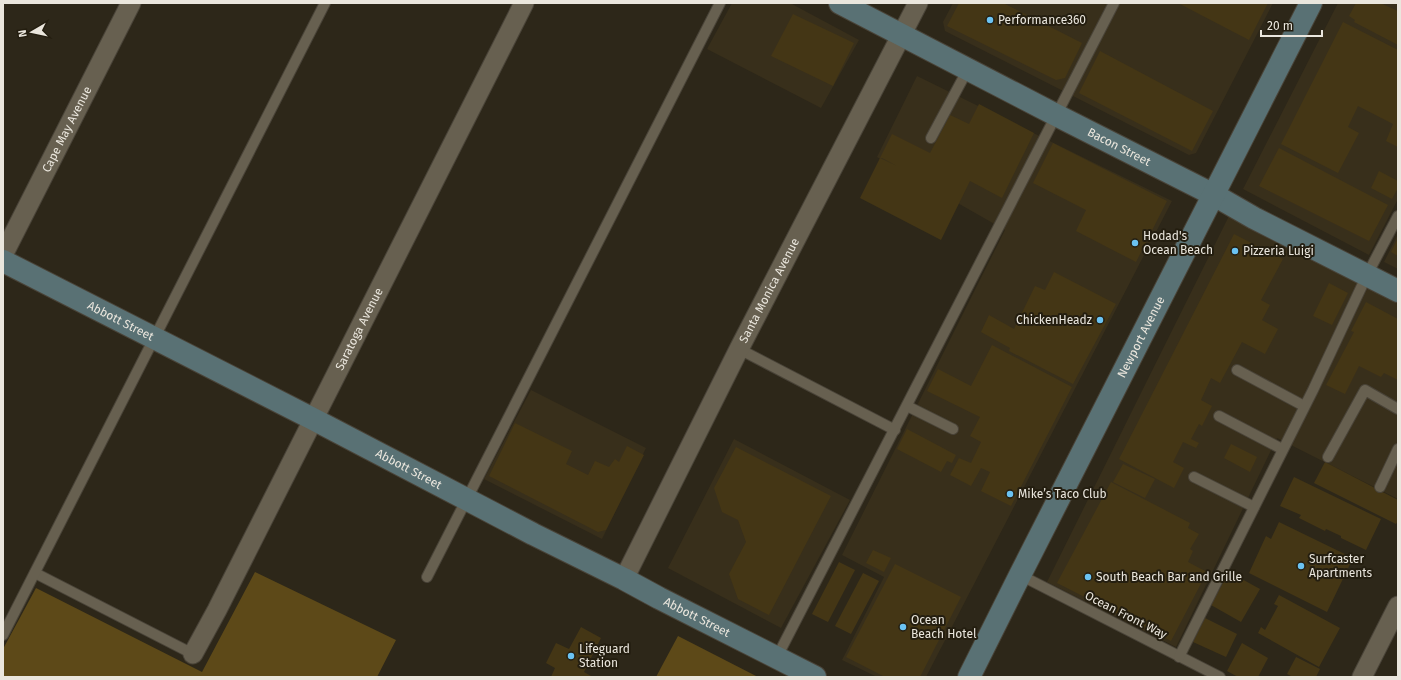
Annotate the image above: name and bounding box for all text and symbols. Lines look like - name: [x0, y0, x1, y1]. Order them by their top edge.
- north arrow: [12, 12, 52, 52]
- scale bar: [1261, 12, 1322, 38]
- place label: Performance360: [998, 13, 1086, 27]
- marker: Performance360: [985, 15, 995, 25]
- text: 20 m: [1267, 19, 1293, 33]
- text: N: [16, 29, 30, 38]
- street label: Cape May Avenue: [39, 84, 95, 175]
- street label: Bacon Street: [1085, 125, 1154, 169]
- place label: Hodad's Ocean Beach: [1143, 229, 1213, 257]
- street label: Santa Monica Avenue: [736, 236, 802, 345]
- marker: Hodad's Ocean Beach: [1130, 238, 1140, 248]
- place label: Pizzeria Luigi: [1243, 244, 1314, 258]
- marker: Pizzeria Luigi: [1230, 246, 1240, 256]
- street label: Saratoga Avenue: [332, 285, 386, 373]
- street label: Newport Avenue: [1115, 294, 1168, 380]
- street label: Abbott Street: [85, 298, 157, 344]
- place label: ChickenHeadz: [1016, 313, 1092, 327]
- marker: ChickenHeadz: [1095, 315, 1105, 325]
- street label: Abbott Street: [373, 446, 445, 492]
- place label: Mike’s Taco Club: [1018, 487, 1107, 501]
- marker: Mike’s Taco Club: [1005, 489, 1015, 499]
- place label: Surfcaster Apartments: [1309, 552, 1373, 580]
- marker: Surfcaster Apartments: [1296, 561, 1306, 571]
- place label: South Beach Bar and Grille: [1096, 570, 1242, 584]
- marker: South Beach Bar and Grille: [1083, 572, 1093, 582]
- street label: Ocean Front Way: [1083, 588, 1169, 642]
- street label: Abbott Street: [661, 595, 733, 640]
- place label: Ocean Beach Hotel: [911, 613, 977, 641]
- marker: Ocean Beach Hotel: [898, 622, 908, 632]
- place label: Lifeguard Station: [579, 642, 630, 670]
- marker: Lifeguard Station: [566, 651, 576, 661]

